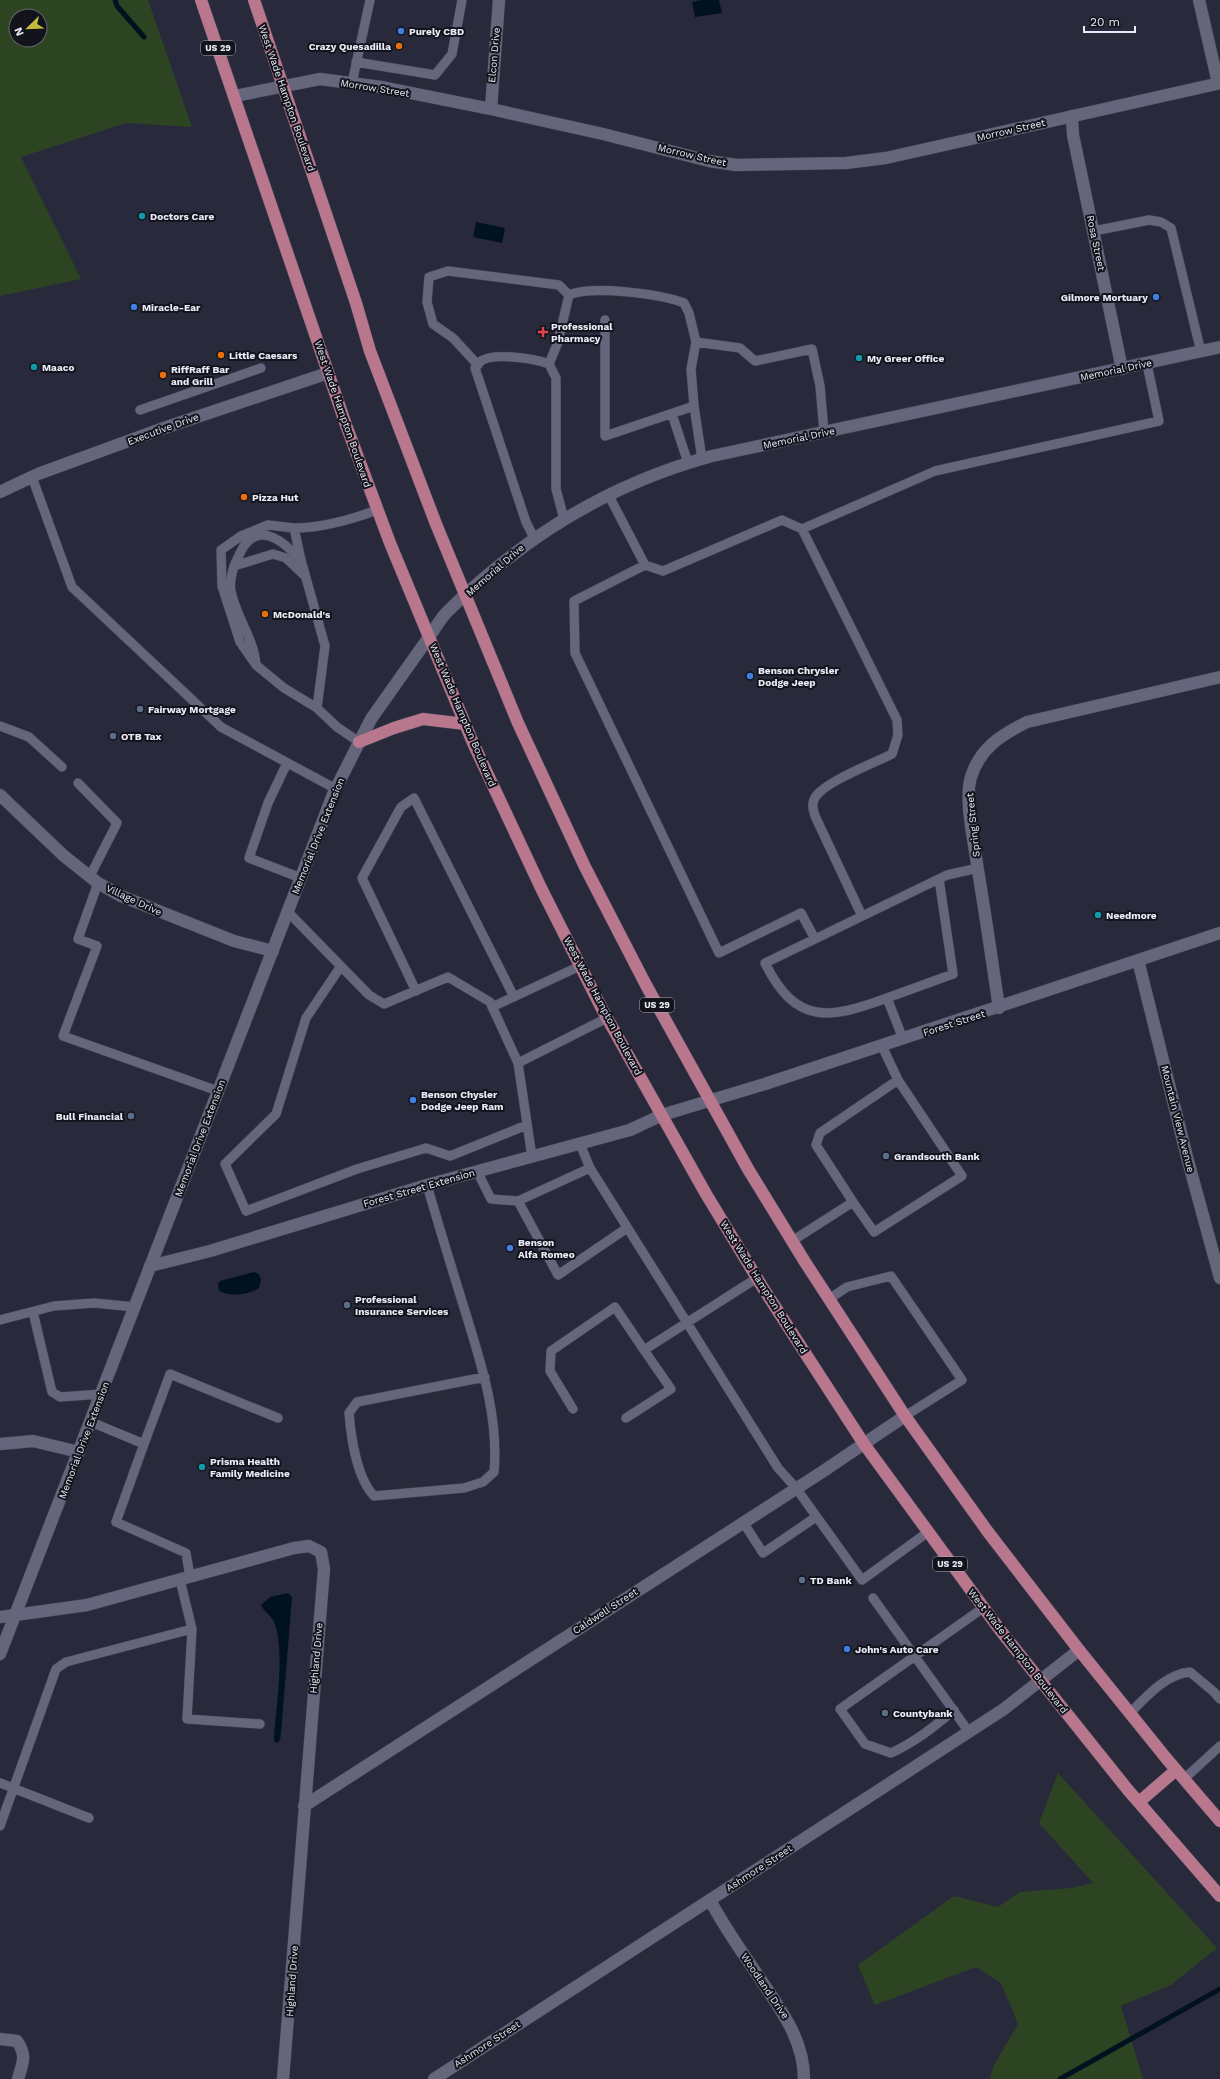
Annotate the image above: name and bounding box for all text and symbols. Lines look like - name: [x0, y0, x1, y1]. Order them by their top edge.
- north arrow: [8, 8, 48, 48]
- scale bar: [1084, 8, 1135, 34]
- text: 20 m: [1090, 15, 1120, 29]
- street label: West Wade Hampton Boulevard: [257, 23, 317, 173]
- text: N: [12, 25, 27, 38]
- marker: Purely CBD: [396, 26, 406, 36]
- place label: Purely CBD: [409, 26, 464, 37]
- street label: Elcon Drive: [486, 27, 502, 83]
- road number: US 29: [201, 41, 235, 55]
- place label: Crazy Quesadilla: [309, 41, 391, 52]
- marker: Crazy Quesadilla: [394, 41, 404, 51]
- street label: Morrow Street: [340, 77, 411, 99]
- street label: Morrow Street: [976, 117, 1047, 143]
- street label: Morrow Street: [657, 142, 728, 168]
- marker: Doctors Care: [137, 211, 147, 221]
- place label: Doctors Care: [150, 211, 214, 222]
- street label: Rosa Street: [1085, 214, 1107, 273]
- place label: Gilmore Mortuary: [1061, 292, 1148, 303]
- marker: Gilmore Mortuary: [1151, 292, 1161, 302]
- marker: Miracle-Ear: [129, 302, 139, 312]
- place label: Miracle-Ear: [142, 302, 201, 313]
- place label: Professional Pharmacy: [551, 321, 613, 344]
- marker: Professional Pharmacy: [538, 327, 548, 337]
- street label: West Wade Hampton Boulevard: [313, 339, 373, 489]
- marker: Little Caesars: [216, 350, 226, 360]
- place label: Little Caesars: [229, 350, 298, 361]
- marker: My Greer Office: [854, 353, 864, 363]
- place label: My Greer Office: [867, 353, 945, 364]
- street label: Memorial Drive: [1079, 357, 1153, 383]
- marker: Maaco: [29, 362, 39, 372]
- place label: Maaco: [42, 362, 74, 373]
- place label: RiffRaff Bar and Grill: [171, 364, 230, 387]
- marker: RiffRaff Bar and Grill: [158, 370, 168, 380]
- street label: Executive Drive: [126, 411, 200, 447]
- street label: Memorial Drive: [762, 425, 836, 451]
- marker: Pizza Hut: [239, 492, 249, 502]
- place label: Pizza Hut: [252, 492, 299, 503]
- street label: Memorial Drive: [464, 542, 526, 598]
- marker: McDonald's: [260, 609, 270, 619]
- place label: McDonald's: [273, 609, 331, 620]
- street label: West Wade Hampton Boulevard: [428, 642, 498, 788]
- place label: Benson Chrysler Dodge Jeep: [758, 665, 839, 688]
- marker: Benson Chrysler Dodge Jeep: [745, 671, 755, 681]
- marker: Fairway Mortgage: [135, 704, 145, 714]
- place label: Fairway Mortgage: [148, 704, 236, 715]
- marker: OTB Tax: [108, 731, 118, 741]
- place label: OTB Tax: [121, 731, 162, 742]
- street label: Memorial Drive Extension: [290, 776, 346, 896]
- street label: Spring Street: [964, 792, 982, 858]
- street label: Village Drive: [104, 882, 164, 918]
- marker: Needmore: [1093, 910, 1103, 920]
- place label: Needmore: [1106, 910, 1157, 921]
- street label: West Wade Hampton Boulevard: [562, 935, 644, 1077]
- road number: US 29: [640, 998, 674, 1012]
- street label: Forest Street: [922, 1008, 987, 1038]
- street label: Mountain View Avenue: [1159, 1064, 1197, 1174]
- street label: Memorial Drive Extension: [173, 1078, 227, 1198]
- place label: Benson Chysler Dodge Jeep Ram: [421, 1089, 503, 1112]
- marker: Benson Chysler Dodge Jeep Ram: [408, 1095, 418, 1105]
- place label: Bull Financial: [56, 1111, 124, 1122]
- marker: Bull Financial: [126, 1111, 136, 1121]
- marker: Grandsouth Bank: [881, 1151, 891, 1161]
- place label: Grandsouth Bank: [894, 1151, 981, 1162]
- street label: Forest Street Extension: [362, 1167, 476, 1209]
- street label: West Wade Hampton Boulevard: [718, 1218, 810, 1356]
- place label: Benson Alfa Romeo: [518, 1237, 575, 1260]
- marker: Benson Alfa Romeo: [505, 1243, 515, 1253]
- place label: Professional Insurance Services: [355, 1294, 449, 1317]
- marker: Professional Insurance Services: [342, 1300, 352, 1310]
- street label: Memorial Drive Extension: [57, 1380, 111, 1500]
- place label: Prisma Health Family Medicine: [210, 1456, 290, 1479]
- marker: Prisma Health Family Medicine: [197, 1462, 207, 1472]
- road number: US 29: [933, 1557, 967, 1571]
- marker: TD Bank: [797, 1575, 807, 1585]
- place label: TD Bank: [810, 1575, 852, 1586]
- street label: Caldwell Street: [571, 1585, 640, 1636]
- street label: West Wade Hampton Boulevard: [966, 1587, 1070, 1715]
- street label: Highland Drive: [307, 1622, 325, 1694]
- marker: John's Auto Care: [842, 1644, 852, 1654]
- place label: John's Auto Care: [855, 1644, 939, 1655]
- marker: Countybank: [880, 1708, 890, 1718]
- place label: Countybank: [893, 1708, 953, 1719]
- street label: Ashmore Street: [724, 1842, 795, 1894]
- street label: Highland Drive: [284, 1945, 300, 2017]
- street label: Woodland Drive: [739, 1951, 791, 2021]
- street label: Ashmore Street: [452, 2018, 523, 2070]

